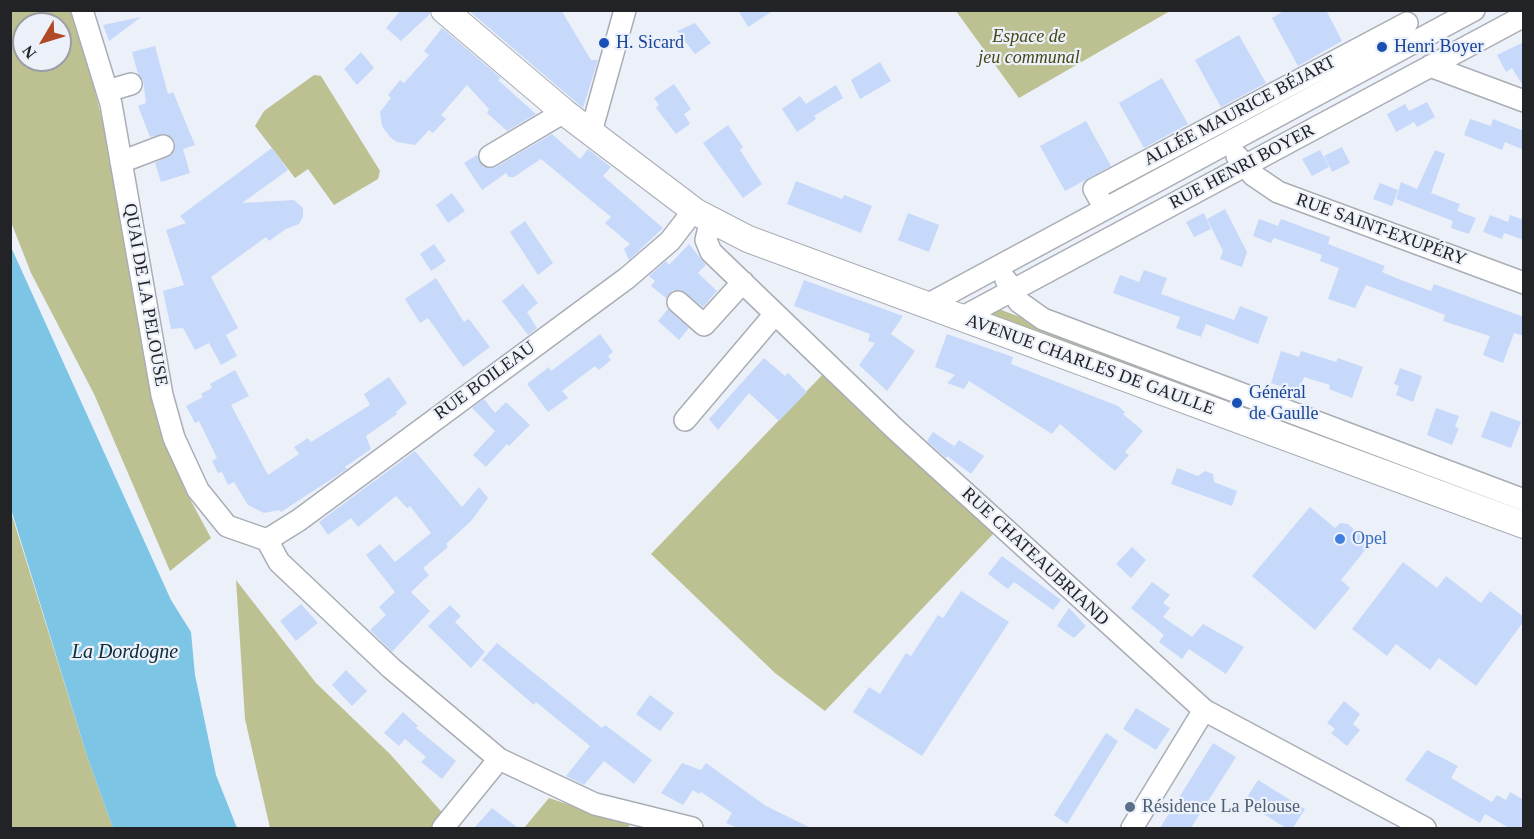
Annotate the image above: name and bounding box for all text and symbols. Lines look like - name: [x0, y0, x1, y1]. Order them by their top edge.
- north arrow: [12, 12, 72, 72]
- park label: Espace de jeu communal: [978, 26, 1080, 68]
- place label: H. Sicard: [616, 32, 684, 54]
- marker: H. Sicard: [597, 36, 611, 50]
- place label: Henri Boyer: [1394, 36, 1483, 58]
- marker: Henri Boyer: [1375, 40, 1389, 54]
- text: N: [19, 42, 39, 62]
- street label: ALLÉE MAURICE BÉJART: [1140, 51, 1340, 171]
- street label: RUE HENRI BOYER: [1166, 120, 1318, 214]
- street label: RUE SAINT-EXUPÉRY: [1293, 189, 1469, 271]
- street label: QUAI DE LA PELOUSE: [118, 202, 172, 388]
- street label: AVENUE CHARLES DE GAULLE: [963, 310, 1217, 420]
- street label: RUE BOILEAU: [430, 337, 540, 425]
- place label: Général de Gaulle: [1249, 382, 1318, 424]
- marker: Général de Gaulle: [1230, 396, 1244, 410]
- street label: RUE CHATEAUBRIAND: [957, 483, 1113, 631]
- place label: Opel: [1352, 528, 1387, 550]
- marker: Opel: [1333, 532, 1347, 546]
- water label: La Dordogne: [72, 641, 178, 665]
- place label: Résidence La Pelouse: [1142, 796, 1300, 818]
- marker: Résidence La Pelouse: [1123, 800, 1137, 814]

